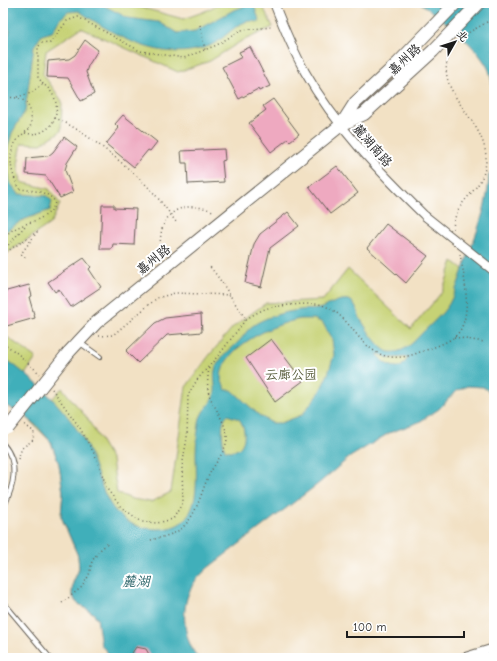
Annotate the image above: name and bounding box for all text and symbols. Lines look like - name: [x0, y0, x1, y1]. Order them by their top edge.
- north arrow: [435, 22, 475, 62]
- text: 北: [454, 28, 471, 44]
- street label: 嘉州路: [385, 41, 424, 78]
- street label: 麓湖南路: [350, 121, 395, 170]
- street label: 嘉州路: [133, 241, 173, 277]
- park label: 云廊公园: [265, 367, 317, 382]
- water label: 麓湖: [122, 573, 152, 590]
- scale bar: [347, 613, 464, 639]
- text: 100 m: [353, 620, 386, 634]

